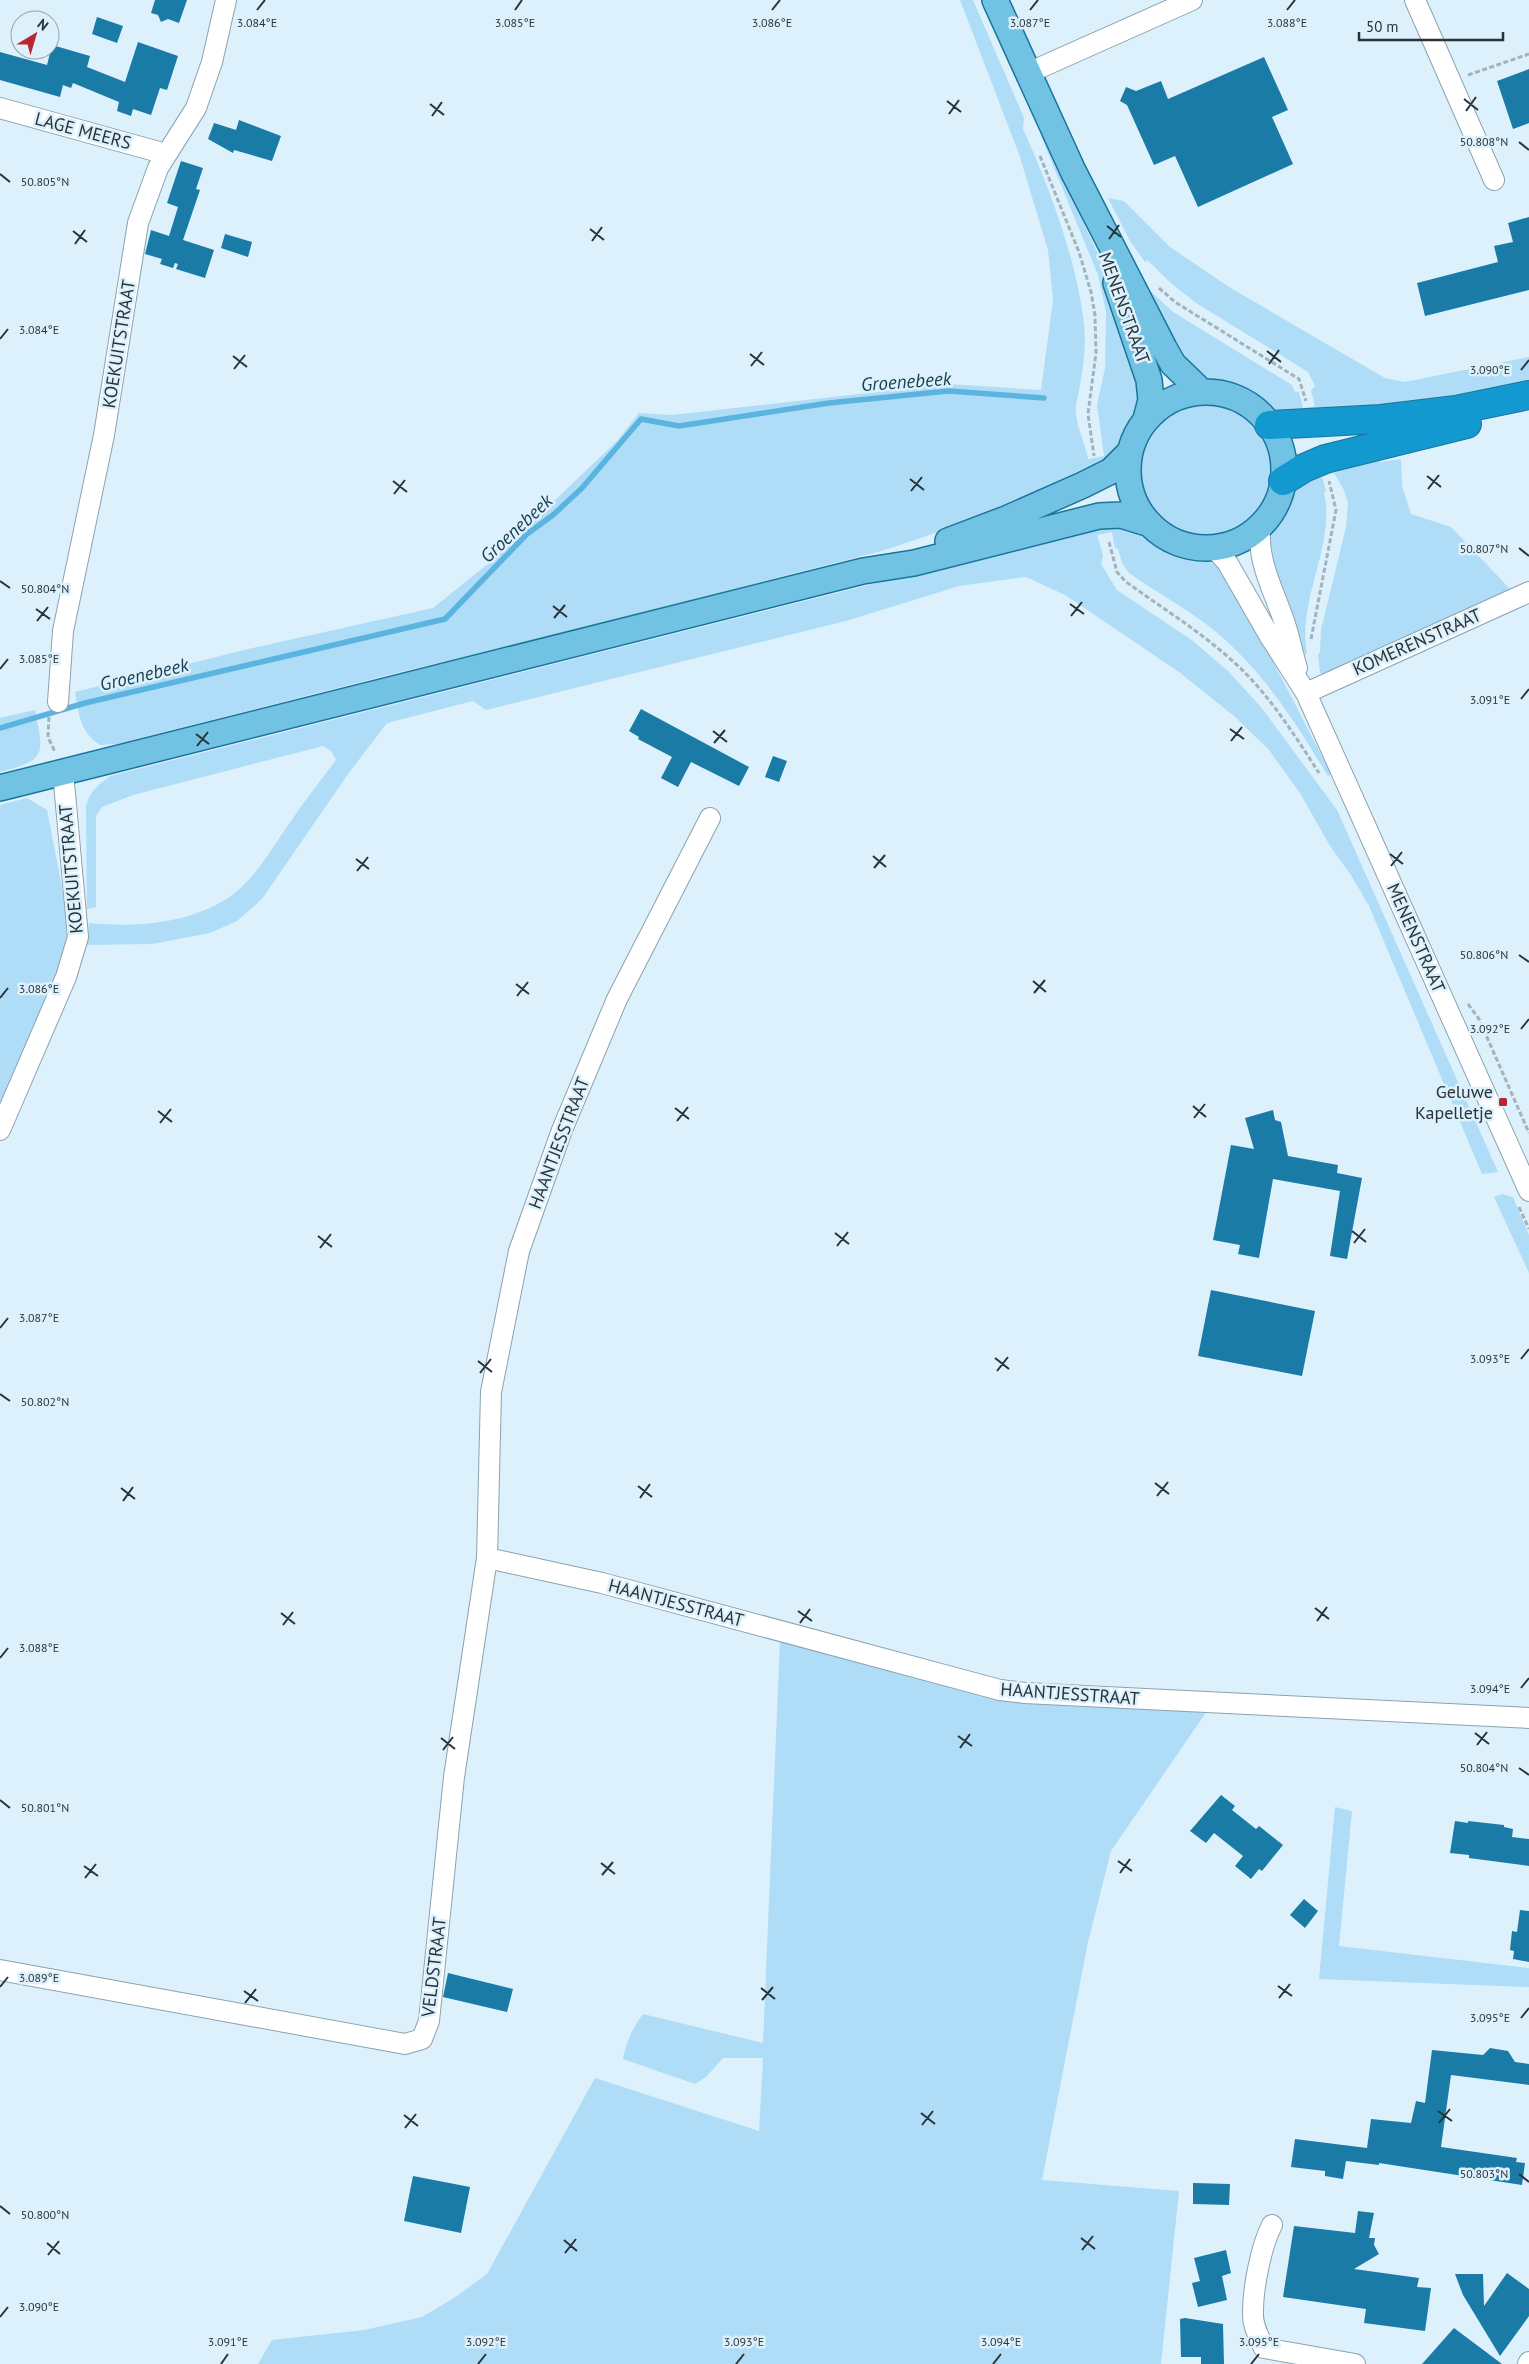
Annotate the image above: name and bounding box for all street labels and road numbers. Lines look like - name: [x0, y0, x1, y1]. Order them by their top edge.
- street label: LAGE MEERS: [32, 107, 134, 154]
- street label: MENENSTRAAT: [1094, 249, 1155, 367]
- street label: KOEKUITSTRAAT: [97, 278, 140, 410]
- street label: KOMERENSTRAAT: [1349, 603, 1485, 680]
- street label: KOEKUITSTRAAT: [53, 803, 88, 935]
- street label: MENENSTRAAT: [1382, 879, 1451, 996]
- street label: HAANTJESSTRAAT: [523, 1074, 594, 1212]
- street label: HAANTJESSTRAAT: [606, 1573, 746, 1632]
- street label: HAANTJESSTRAAT: [1000, 1677, 1140, 1710]
- street label: VELDSTRAAT: [416, 1916, 451, 2019]

